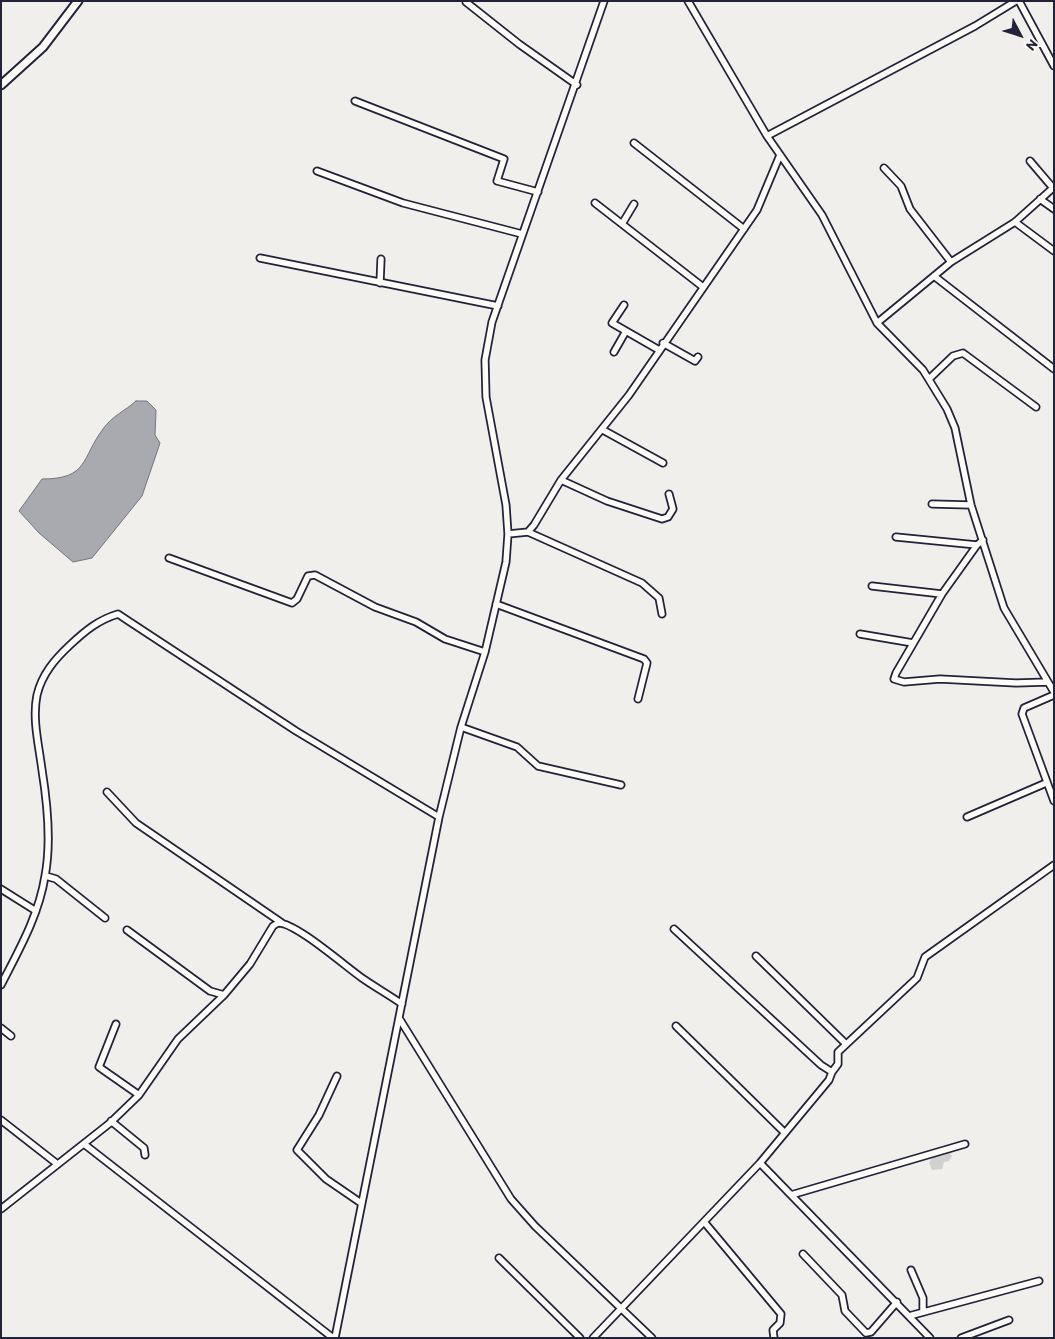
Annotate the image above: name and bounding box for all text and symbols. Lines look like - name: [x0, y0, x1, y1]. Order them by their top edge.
- north arrow: [995, 10, 1045, 60]
- text: N: [1022, 36, 1041, 54]

